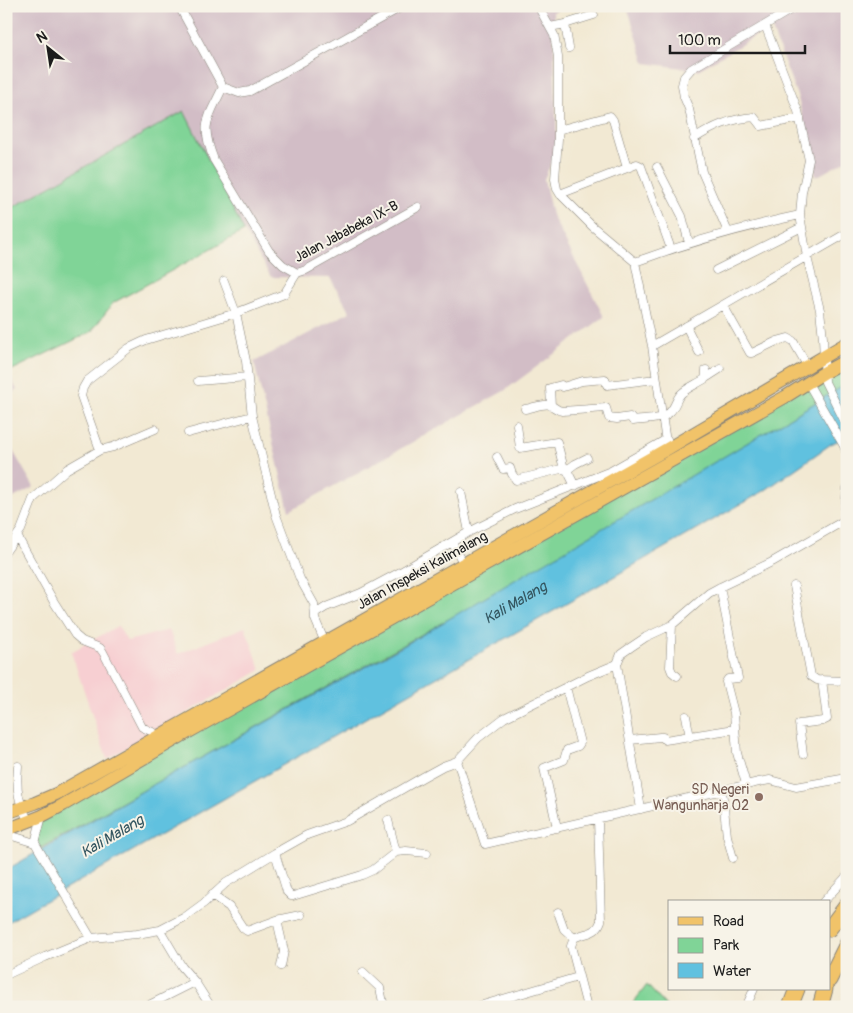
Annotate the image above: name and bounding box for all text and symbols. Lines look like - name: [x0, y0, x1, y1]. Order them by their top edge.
- north arrow: [22, 22, 72, 72]
- scale bar: [670, 22, 806, 54]
- text: N: [33, 27, 50, 47]
- text: 100 m: [678, 31, 721, 50]
- street label: Jalan Jababeka IX-B: [291, 197, 401, 266]
- street label: Jalan Inspeksi Kalimalang: [354, 528, 490, 613]
- water label: Kali Malang: [481, 577, 552, 629]
- place label: SD Negeri Wangunharja 02: [653, 781, 750, 814]
- marker: SD Negeri Wangunharja 02: [753, 791, 765, 803]
- water label: Kali Malang: [77, 810, 148, 862]
- legend: [668, 900, 830, 990]
- text: Road: [713, 912, 744, 931]
- text: Park: [713, 936, 740, 955]
- text: Water: [713, 962, 752, 981]

